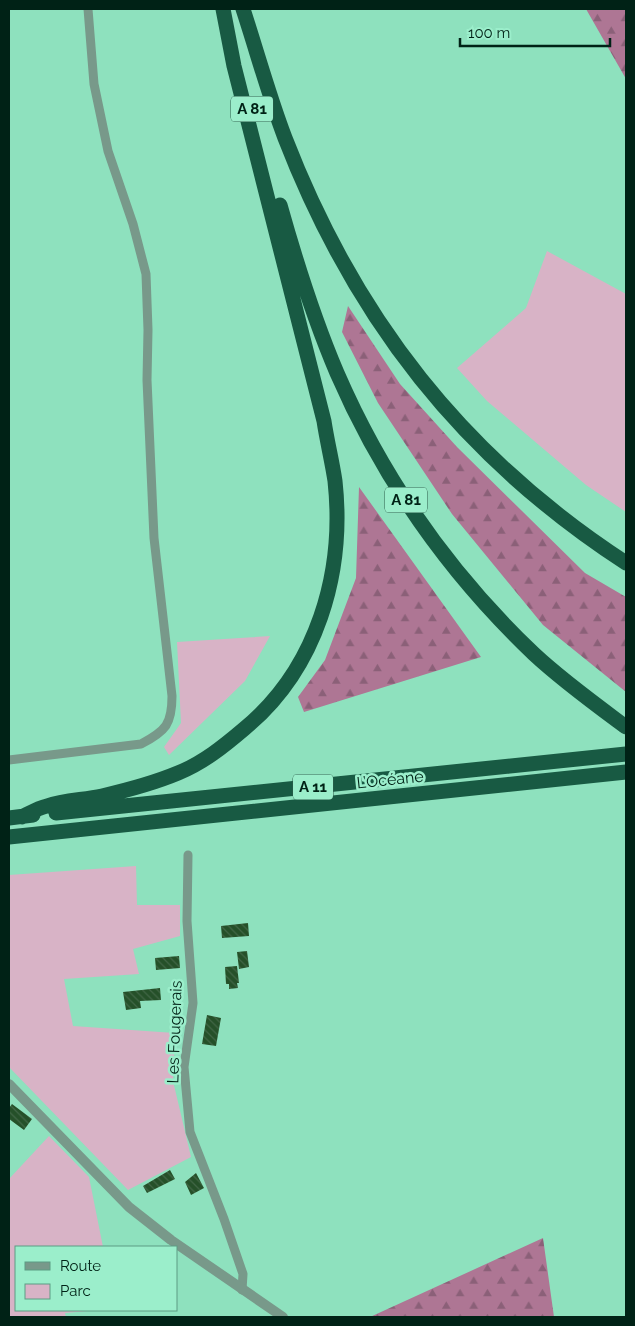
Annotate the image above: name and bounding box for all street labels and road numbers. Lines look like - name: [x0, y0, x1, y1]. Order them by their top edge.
- road number: A 81: [231, 96, 273, 122]
- road number: A 81: [385, 488, 427, 512]
- street label: L’Océane: [356, 767, 424, 792]
- road number: A 11: [293, 774, 333, 800]
- street label: Les Fougerais: [163, 980, 186, 1084]

